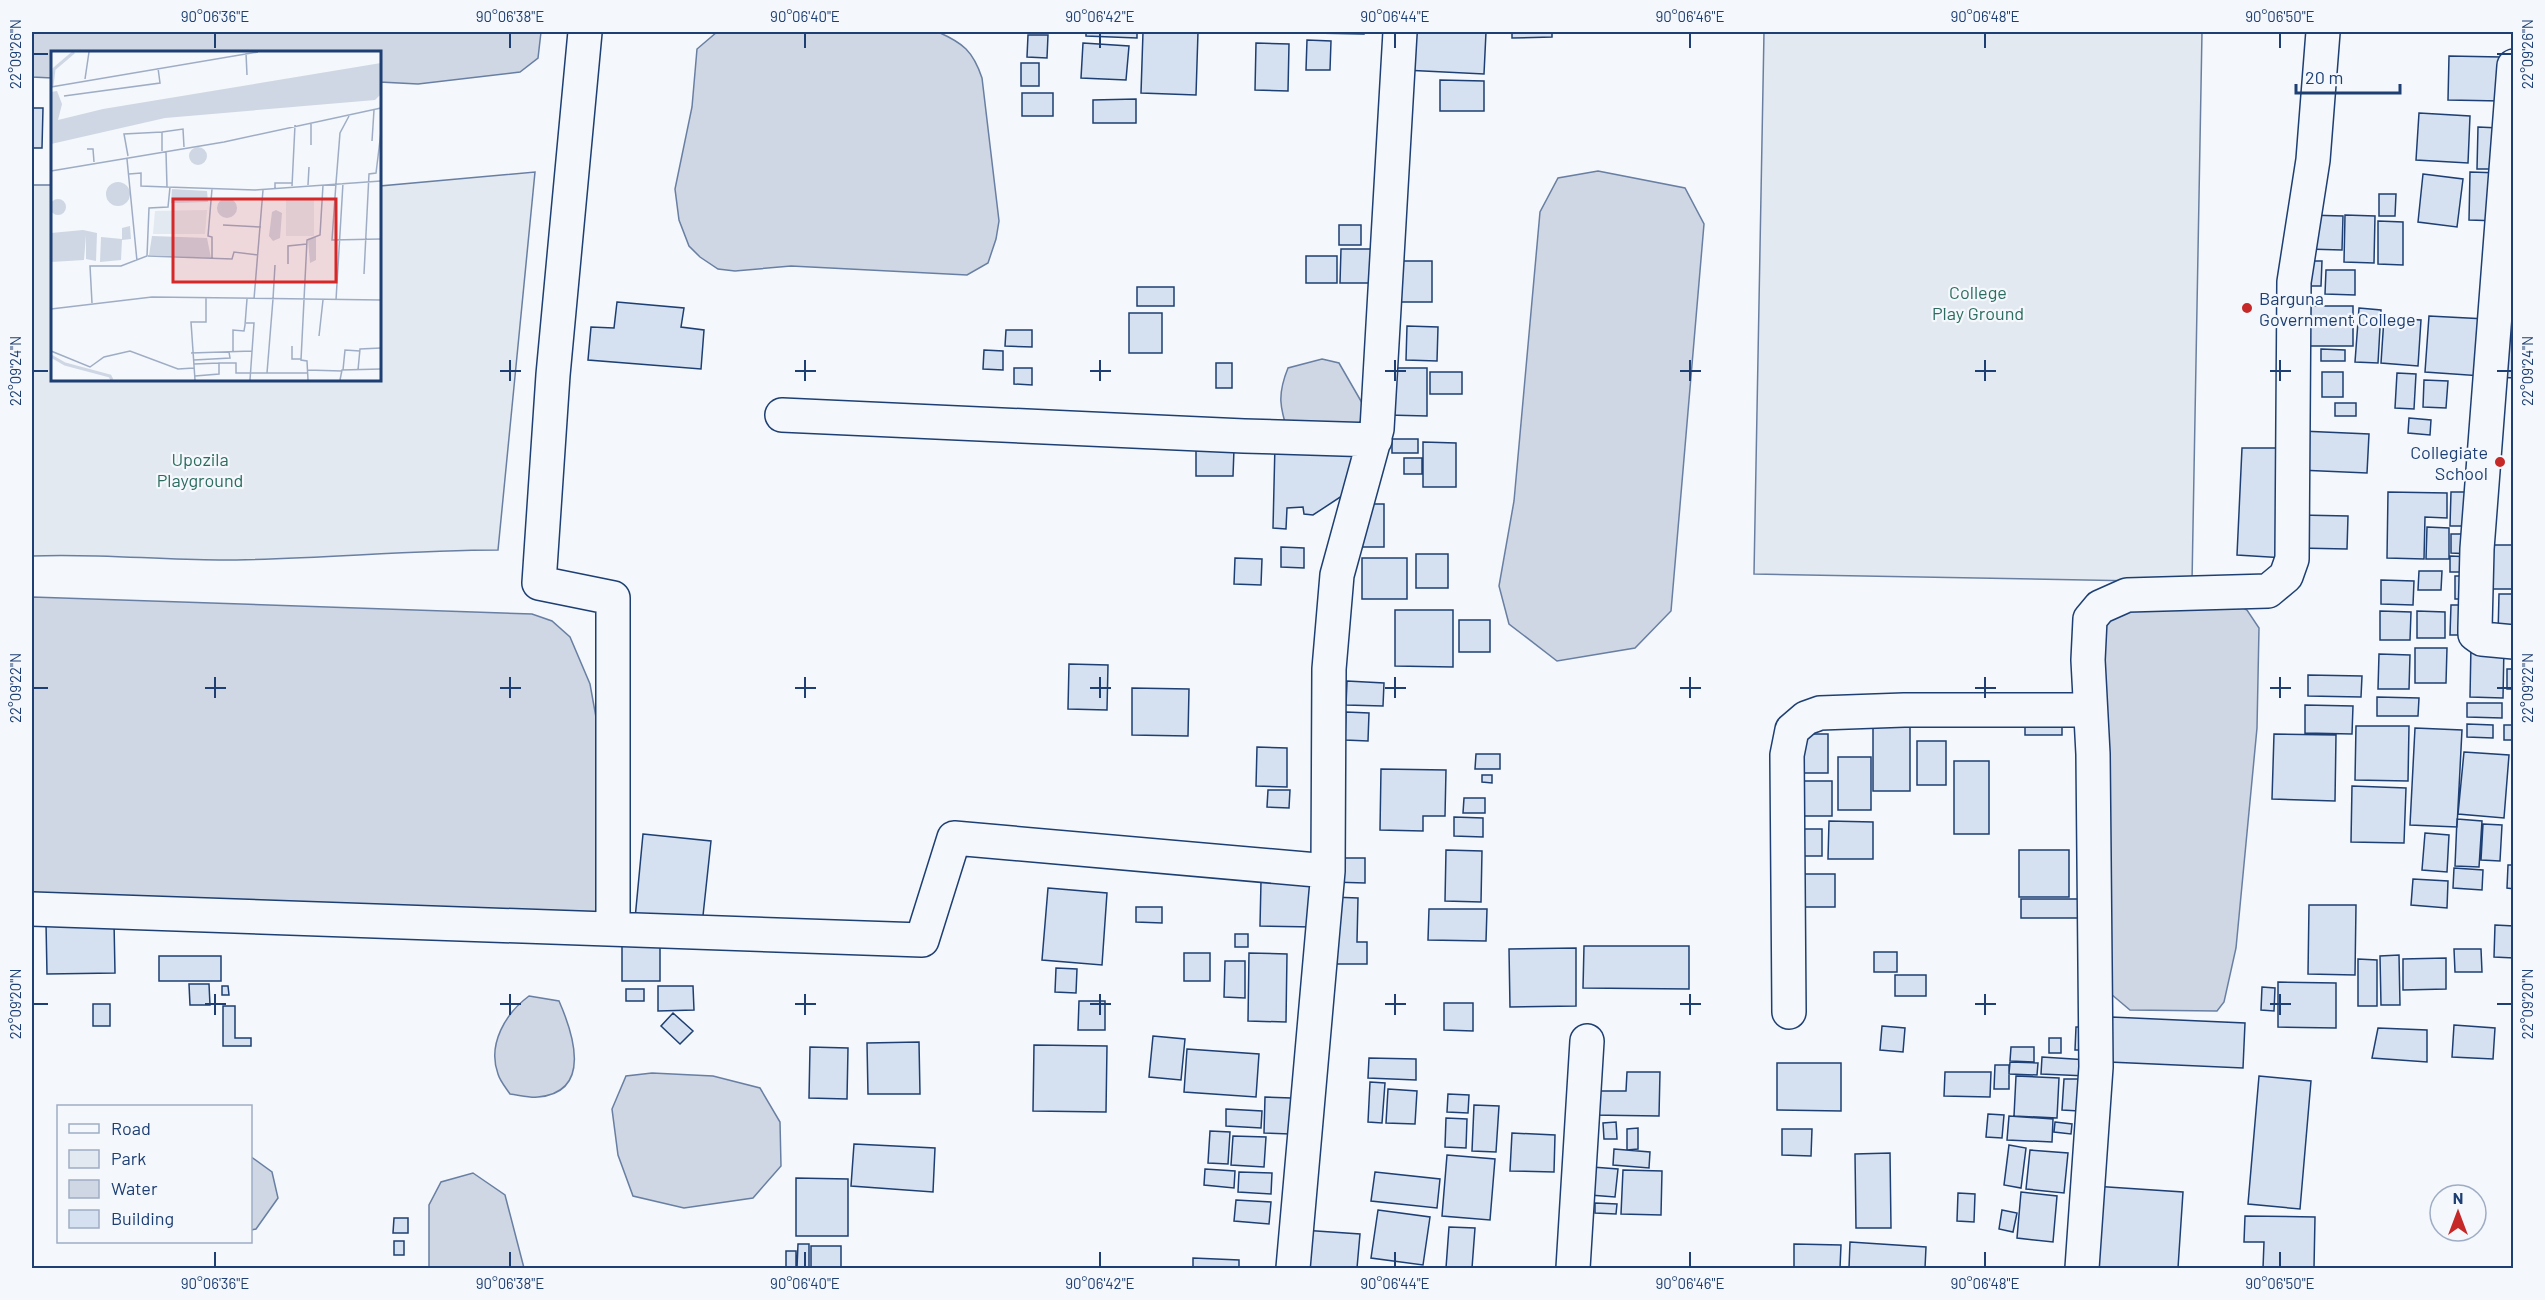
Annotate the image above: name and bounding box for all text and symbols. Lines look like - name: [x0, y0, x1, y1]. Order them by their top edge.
- text: 90°06'36"E: [181, 7, 249, 25]
- text: 90°06'38"E: [476, 7, 544, 25]
- text: 90°06'40"E: [770, 7, 840, 25]
- text: 90°06'42"E: [1065, 7, 1135, 25]
- text: 90°06'44"E: [1360, 7, 1430, 25]
- text: 90°06'46"E: [1655, 7, 1725, 25]
- text: 90°06'48"E: [1950, 7, 2020, 25]
- text: 90°06'50"E: [2245, 7, 2315, 25]
- text: 22°09'26"N: [6, 19, 24, 89]
- text: 22°09'26"N: [2518, 19, 2536, 89]
- inset map: [51, 51, 381, 381]
- scale bar: [2296, 57, 2400, 95]
- text: 20 m: [2305, 66, 2343, 88]
- park label: College Play Ground: [1932, 281, 2024, 324]
- place label: Barguna Government College: [2259, 287, 2416, 330]
- marker: Barguna Government College: [2240, 301, 2254, 315]
- text: 22°09'24"N: [6, 336, 24, 406]
- text: 22°09'24"N: [2518, 336, 2536, 406]
- place label: Collegiate School: [2410, 441, 2488, 484]
- park label: Upozila Playground: [157, 448, 243, 491]
- marker: Collegiate School: [2493, 455, 2507, 469]
- text: 22°09'22"N: [6, 653, 24, 723]
- text: 22°09'22"N: [2518, 653, 2536, 723]
- text: 22°09'20"N: [6, 969, 24, 1039]
- text: 22°09'20"N: [2518, 969, 2536, 1039]
- legend: [57, 1105, 252, 1243]
- text: Road: [111, 1117, 151, 1139]
- text: Park: [111, 1147, 146, 1169]
- text: Water: [111, 1177, 158, 1199]
- north arrow: [2428, 1183, 2488, 1243]
- text: N: [2453, 1188, 2463, 1207]
- text: Building: [111, 1207, 174, 1229]
- text: 90°06'36"E: [181, 1274, 249, 1292]
- text: 90°06'38"E: [476, 1274, 544, 1292]
- text: 90°06'40"E: [770, 1274, 840, 1292]
- text: 90°06'42"E: [1065, 1274, 1135, 1292]
- text: 90°06'44"E: [1360, 1274, 1430, 1292]
- text: 90°06'46"E: [1655, 1274, 1725, 1292]
- text: 90°06'48"E: [1950, 1274, 2020, 1292]
- text: 90°06'50"E: [2245, 1274, 2315, 1292]

